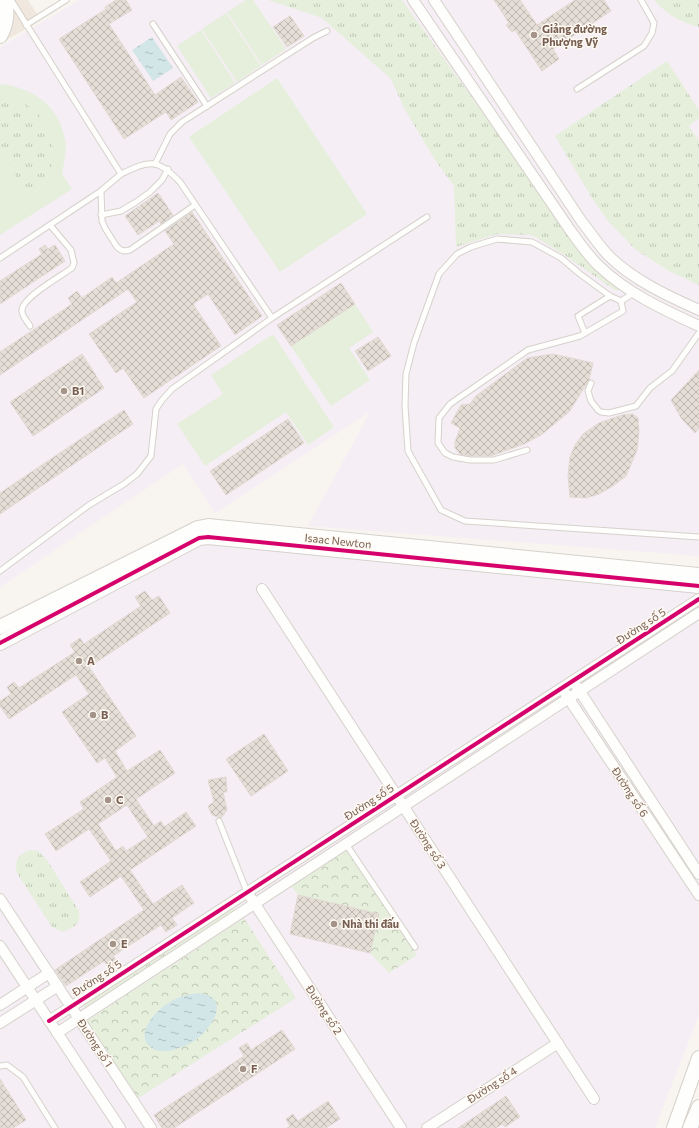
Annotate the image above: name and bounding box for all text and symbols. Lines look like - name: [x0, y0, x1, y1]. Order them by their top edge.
- place label: Giảng đường Phượng Vỹ: [542, 22, 607, 49]
- marker: Giảng đường Phượng Vỹ: [529, 30, 539, 40]
- place label: B1: [72, 384, 84, 397]
- marker: B1: [59, 386, 69, 396]
- street label: Isaac Newton: [304, 531, 372, 550]
- street label: Đường số 5: [613, 605, 668, 647]
- place label: A: [87, 654, 95, 667]
- marker: A: [74, 656, 84, 666]
- place label: B: [101, 708, 108, 721]
- marker: B: [88, 710, 98, 720]
- street label: Đường số 6: [609, 764, 652, 819]
- street label: Đường số 5: [341, 781, 396, 823]
- place label: C: [116, 793, 124, 806]
- marker: C: [103, 795, 113, 805]
- street label: Đường số 3: [407, 816, 449, 871]
- place label: Nhà thi đấu: [342, 917, 399, 930]
- marker: Nhà thi đấu: [329, 919, 339, 929]
- place label: E: [121, 937, 128, 950]
- marker: E: [108, 939, 118, 949]
- street label: Đường số 5: [69, 957, 124, 999]
- street label: Đường số 2: [303, 982, 345, 1037]
- street label: Đường số 1: [75, 1015, 116, 1069]
- place label: F: [251, 1062, 257, 1075]
- street label: Đường số 4: [464, 1063, 519, 1106]
- marker: F: [238, 1064, 248, 1074]

